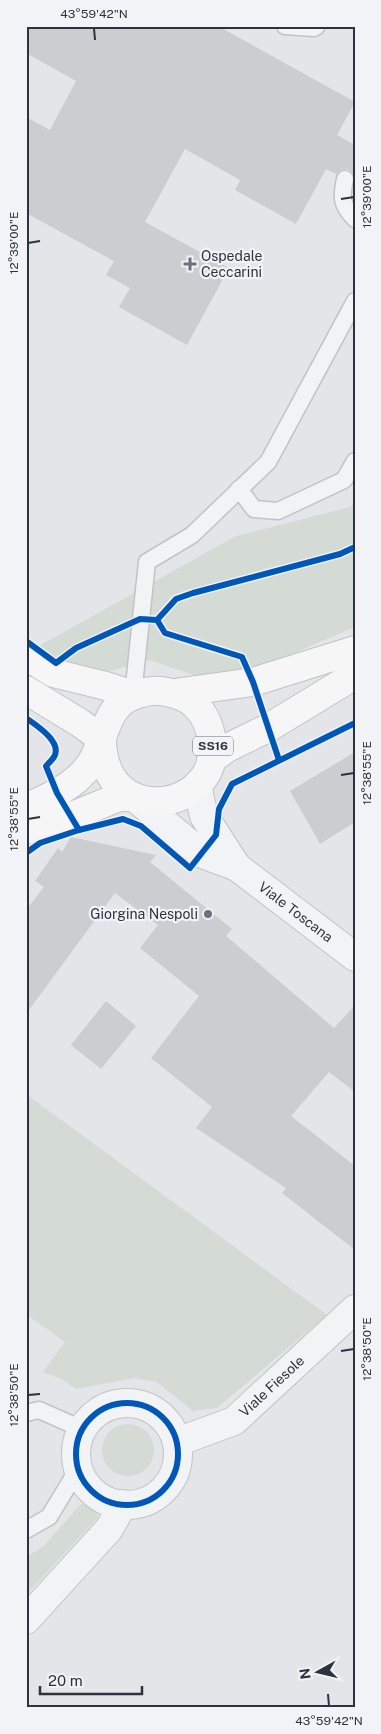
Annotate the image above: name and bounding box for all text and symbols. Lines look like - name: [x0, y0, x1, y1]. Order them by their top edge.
- text: 43°59'42"N: [60, 7, 128, 21]
- text: 12°39'00"E: [360, 166, 374, 228]
- text: 12°39'00"E: [7, 212, 21, 274]
- place label: Ospedale Ceccarini: [201, 248, 263, 280]
- marker: Ospedale Ceccarini: [183, 257, 197, 271]
- road number: SS16: [193, 736, 233, 756]
- text: 12°38'55"E: [360, 741, 374, 805]
- text: 12°38'55"E: [7, 787, 21, 851]
- street label: Viale Toscana: [256, 878, 336, 945]
- place label: Giorgina Nespoli: [90, 906, 198, 922]
- marker: Giorgina Nespoli: [202, 908, 214, 920]
- text: 12°38'50"E: [360, 1317, 374, 1381]
- street label: Viale Fiesole: [236, 1352, 307, 1420]
- text: 12°38'50"E: [7, 1363, 21, 1427]
- north arrow: [294, 1646, 344, 1696]
- scale bar: [40, 1664, 142, 1696]
- text: N: [296, 1667, 314, 1680]
- text: 20 m: [48, 1672, 83, 1689]
- text: 43°59'42"N: [295, 1714, 363, 1728]

